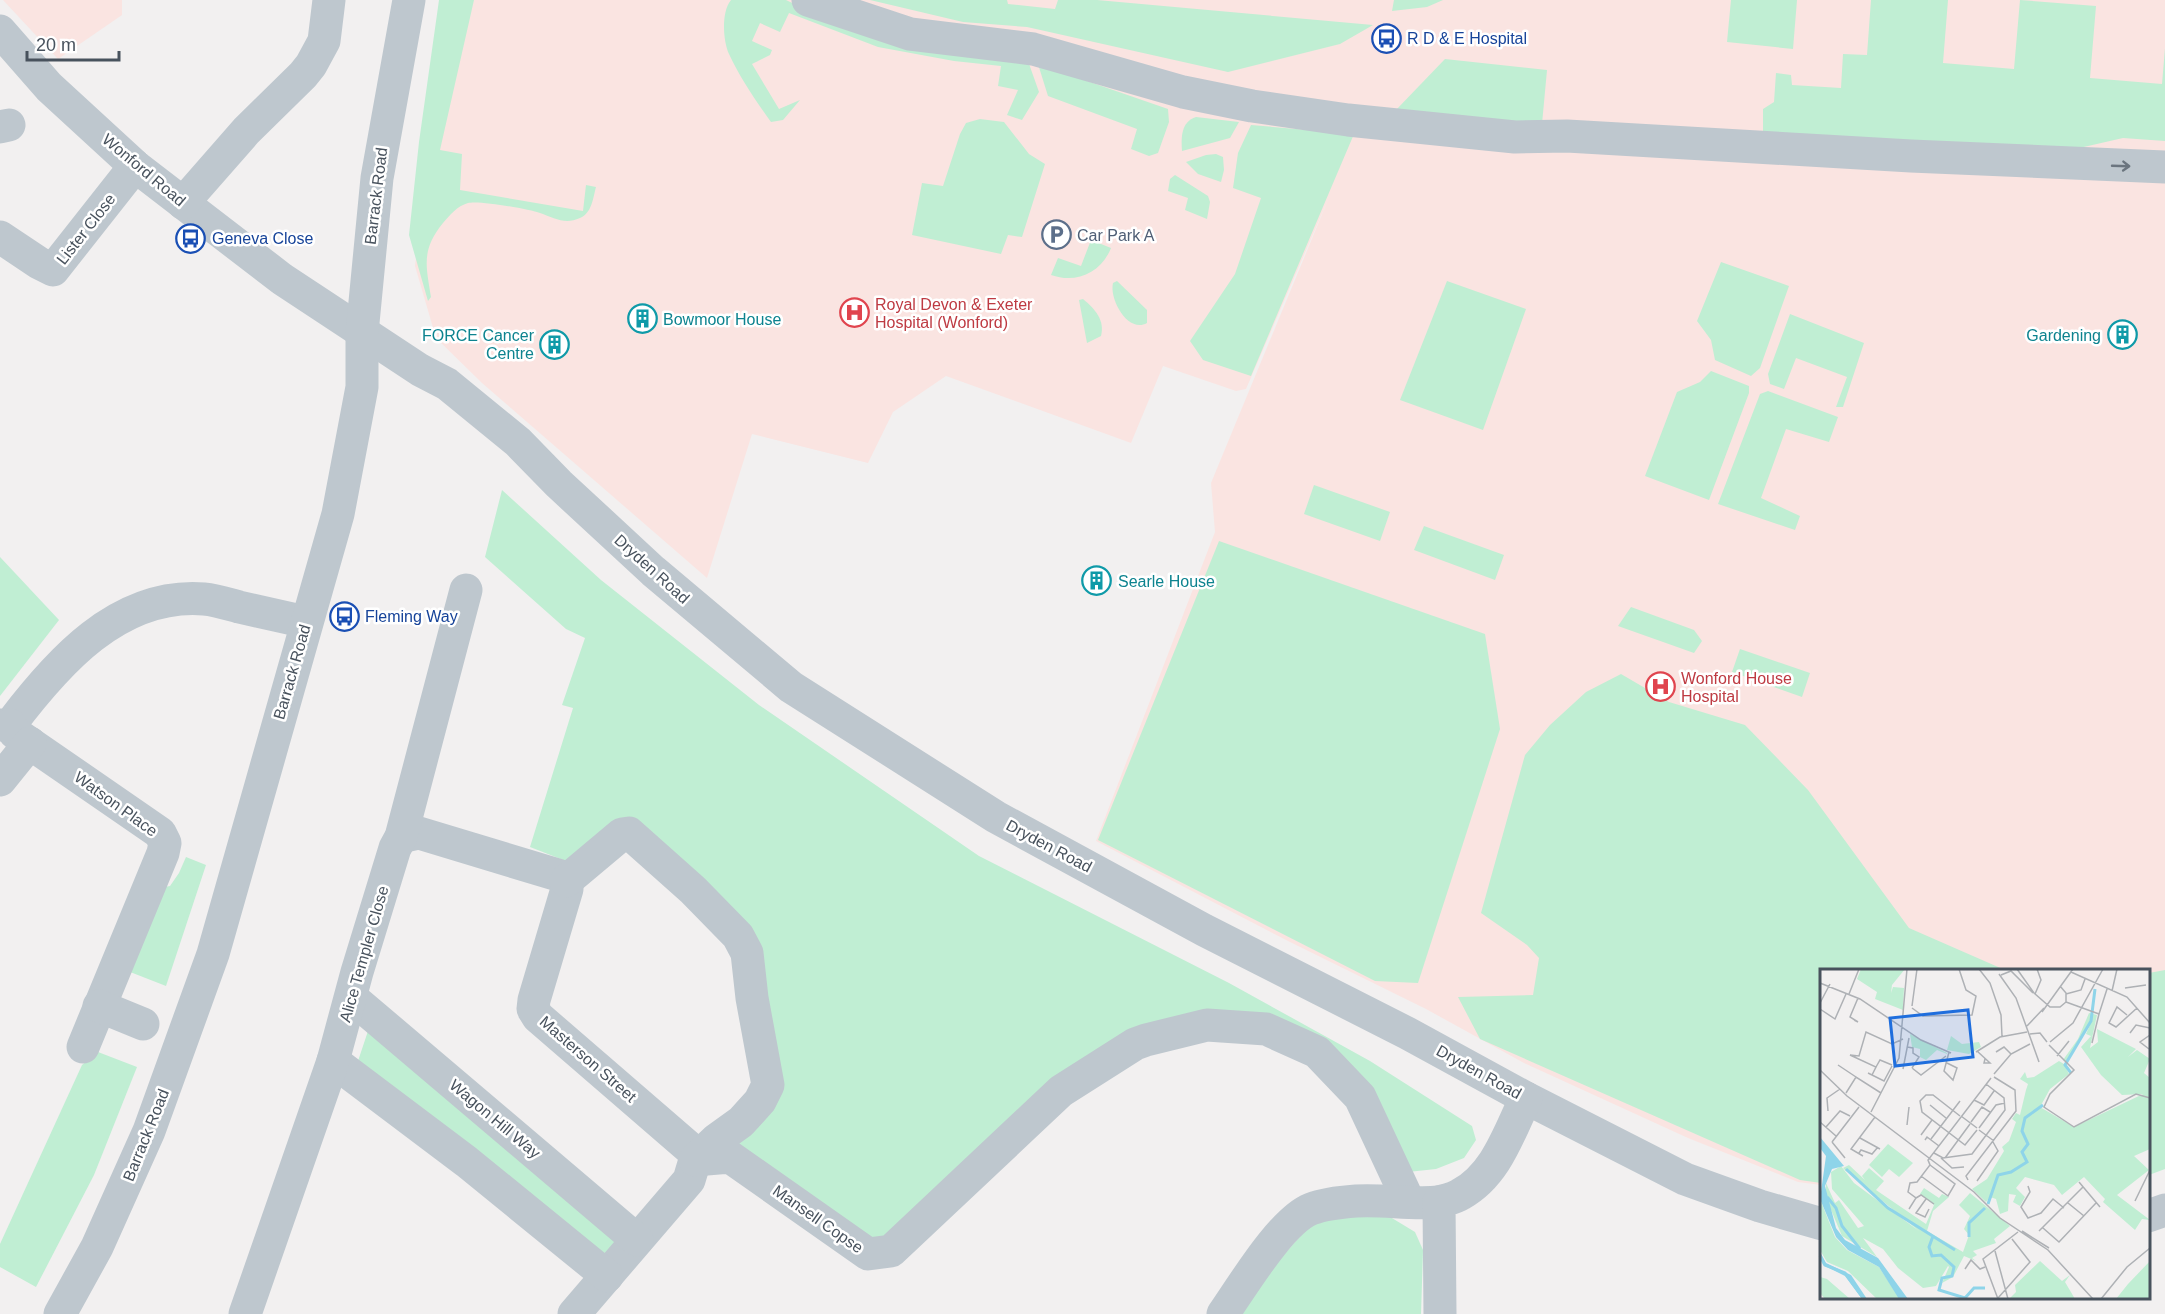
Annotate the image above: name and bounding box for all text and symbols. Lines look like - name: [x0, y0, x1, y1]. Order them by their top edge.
- bus stop icon: R D & E Hospital: [1370, 22, 1402, 54]
- scale bar: [27, 24, 118, 62]
- place label: R D & E Hospital: [1407, 30, 1527, 47]
- text: 20 m: [36, 35, 76, 55]
- street label: Wonford Road: [99, 130, 189, 210]
- street label: Barrack Road: [362, 146, 390, 246]
- one-way arrow: [2111, 160, 2131, 172]
- street label: Lister Close: [53, 190, 119, 268]
- parking icon: Car Park A: [1040, 219, 1072, 251]
- bus stop icon: Geneva Close: [175, 222, 207, 254]
- place label: Car Park A: [1077, 227, 1155, 244]
- place label: Geneva Close: [212, 230, 313, 247]
- place label: Royal Devon & Exeter Hospital (Wonford): [875, 296, 1033, 331]
- hospital icon: Royal Devon & Exeter Hospital (Wonford): [838, 297, 870, 329]
- building icon: Bowmoor House: [626, 303, 658, 335]
- place label: Bowmoor House: [663, 311, 781, 328]
- building icon: Gardening: [2106, 319, 2138, 351]
- place label: FORCE Cancer Centre: [422, 327, 535, 362]
- place label: Gardening: [2026, 327, 2101, 344]
- building icon: FORCE Cancer Centre: [539, 328, 571, 360]
- street label: Dryden Road: [611, 531, 693, 607]
- building icon: Searle House: [1081, 565, 1113, 597]
- place label: Searle House: [1118, 573, 1215, 590]
- bus stop icon: Fleming Way: [328, 600, 360, 632]
- place label: Fleming Way: [365, 608, 458, 625]
- street label: Barrack Road: [270, 623, 314, 721]
- place label: Wonford House Hospital: [1681, 670, 1792, 705]
- hospital icon: Wonford House Hospital: [1644, 671, 1676, 703]
- street label: Watson Place: [71, 768, 161, 840]
- street label: Dryden Road: [1003, 816, 1095, 876]
- street label: Alice Templer Close: [336, 884, 392, 1024]
- inset map: [1820, 969, 2150, 1299]
- street label: Masterson Street: [536, 1013, 640, 1106]
- street label: Dryden Road: [1434, 1042, 1524, 1102]
- street label: Wagon Hill Way: [446, 1076, 544, 1162]
- street label: Barrack Road: [120, 1086, 172, 1184]
- street label: Mansell Copse: [770, 1182, 866, 1256]

